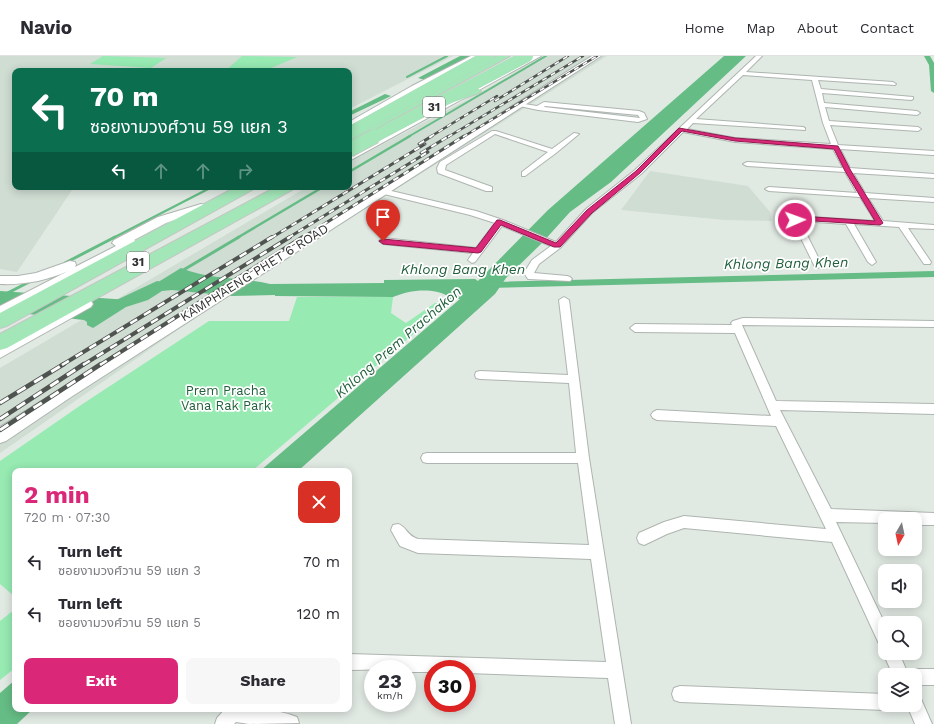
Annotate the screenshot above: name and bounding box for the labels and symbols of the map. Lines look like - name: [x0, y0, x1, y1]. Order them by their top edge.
- road number: 31: [423, 97, 445, 117]
- position arrow: [774, 199, 816, 241]
- pin: [366, 200, 400, 241]
- street label: KAMPHAENG PHET 6 ROAD: [177, 221, 331, 324]
- road number: 31: [127, 252, 149, 272]
- water label: Khlong Bang Khen: [724, 254, 848, 272]
- water label: Khlong Bang Khen: [401, 261, 525, 277]
- water label: Khlong Prem Prachakon: [332, 283, 464, 401]
- park label: Prem Pracha Vana Rak Park: [181, 383, 272, 413]
- north arrow: [878, 512, 922, 556]
- speed limit sign: 30: [424, 660, 476, 712]

